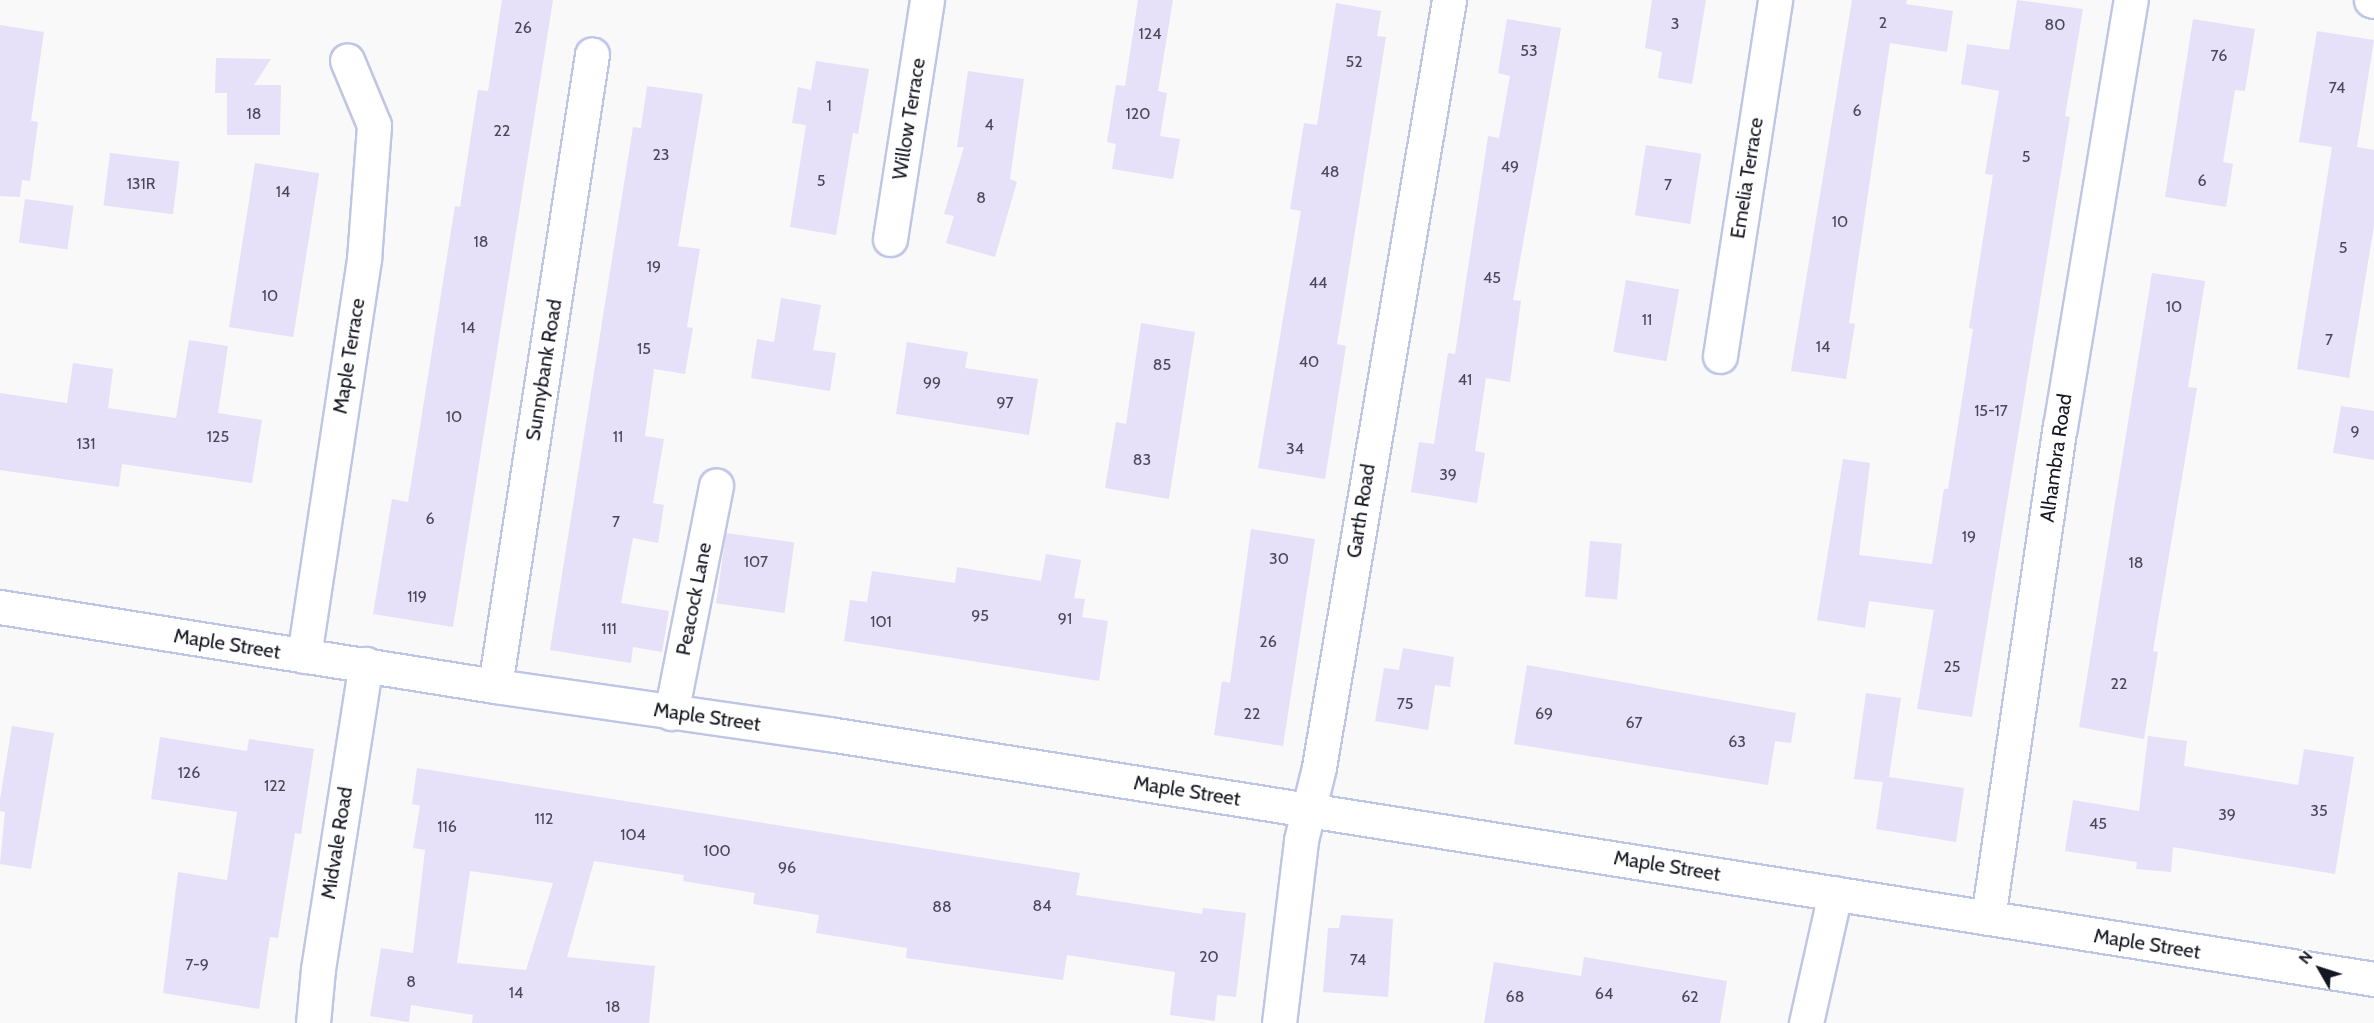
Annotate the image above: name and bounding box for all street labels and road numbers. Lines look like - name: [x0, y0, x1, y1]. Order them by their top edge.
- street label: Willow Terrace: [888, 56, 930, 182]
- street label: Emelia Terrace: [1726, 116, 1768, 240]
- street label: Maple Terrace: [328, 296, 370, 416]
- street label: Sunnybank Road: [521, 298, 567, 442]
- street label: Alhambra Road: [2035, 392, 2077, 524]
- street label: Garth Road: [1342, 462, 1380, 560]
- street label: Peacock Lane: [671, 540, 717, 658]
- street label: Maple Street: [172, 624, 282, 664]
- street label: Maple Street: [652, 698, 762, 736]
- street label: Maple Street: [1132, 771, 1242, 811]
- street label: Midvale Road: [316, 785, 358, 901]
- street label: Maple Street: [1612, 846, 1722, 886]
- street label: Maple Street: [2092, 924, 2202, 964]

